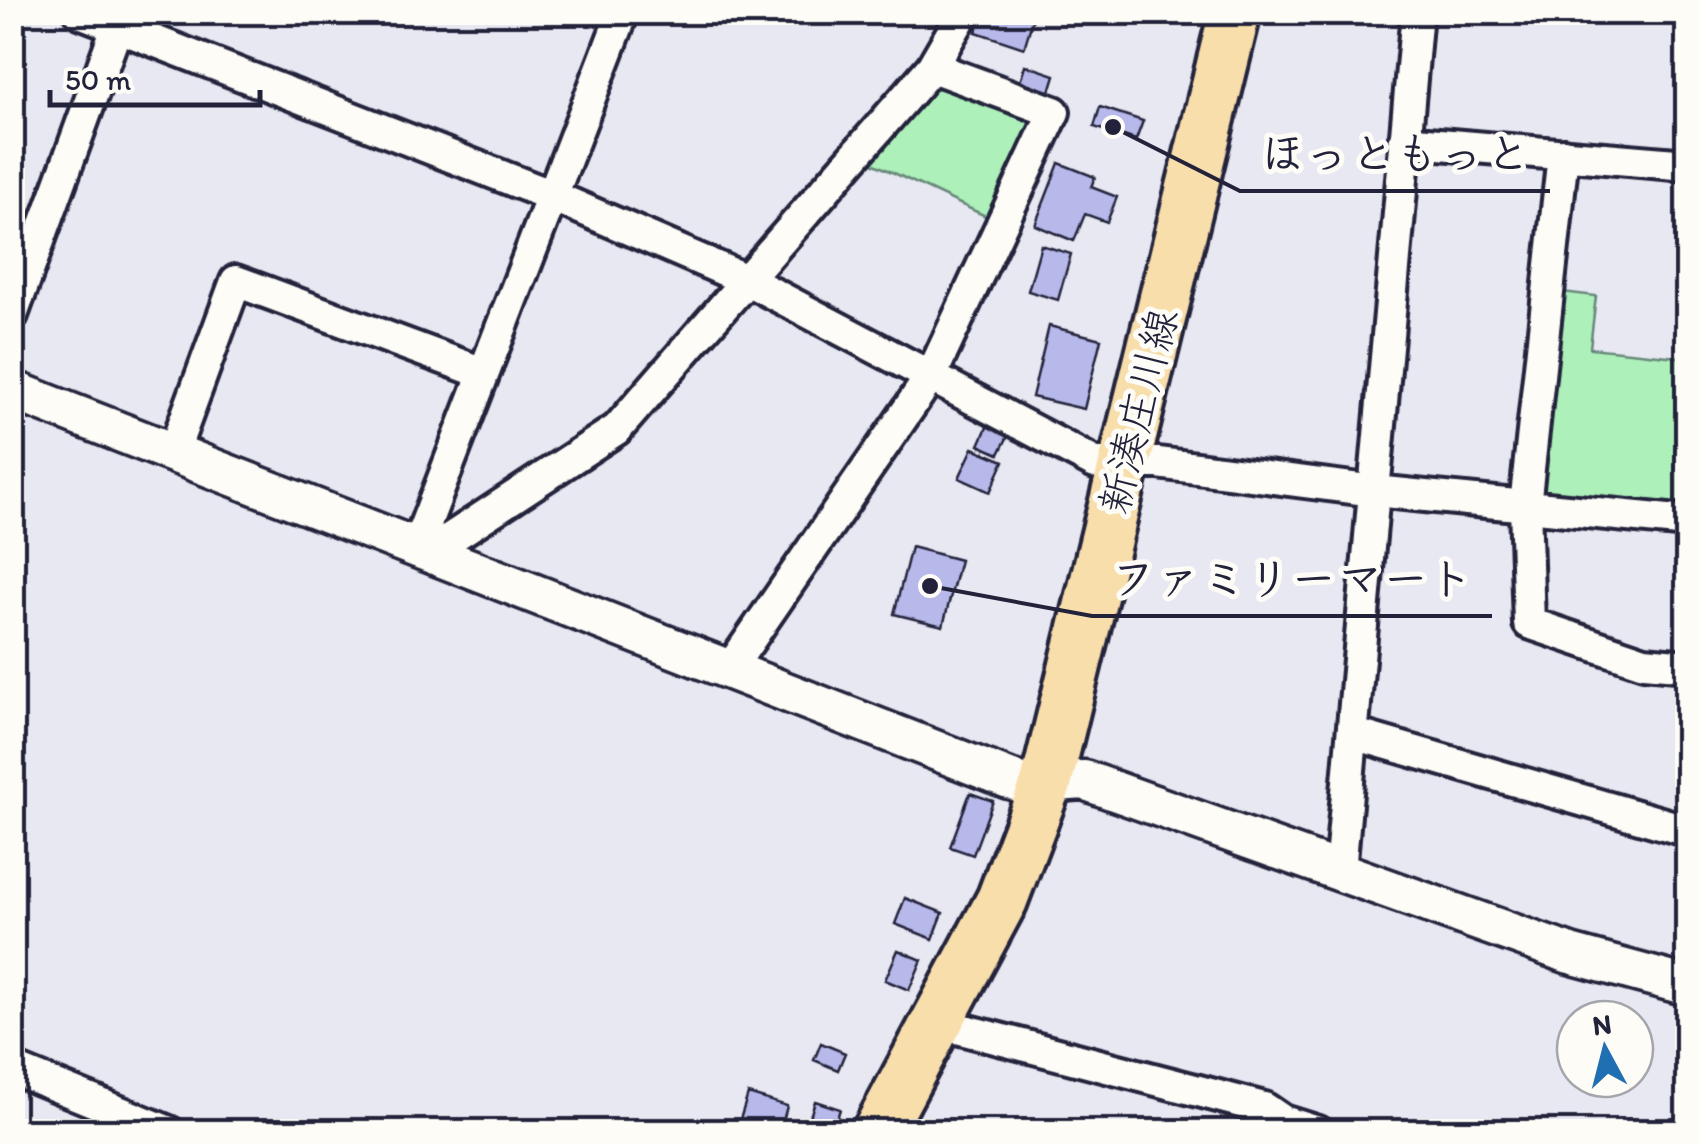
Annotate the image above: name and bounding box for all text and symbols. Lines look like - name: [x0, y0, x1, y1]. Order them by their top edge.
- scale bar: [50, 45, 260, 107]
- text: 50 m: [65, 61, 131, 98]
- callout: ほっともっと: [1240, 116, 1550, 191]
- text: ほっともっと: [1260, 126, 1530, 180]
- street label: 新湊庄川線: [1088, 303, 1188, 519]
- callout: ファミリーマート: [1092, 541, 1492, 616]
- text: ファミリーマート: [1111, 551, 1473, 605]
- north arrow: [1555, 999, 1655, 1099]
- text: N: [1590, 1006, 1613, 1042]

